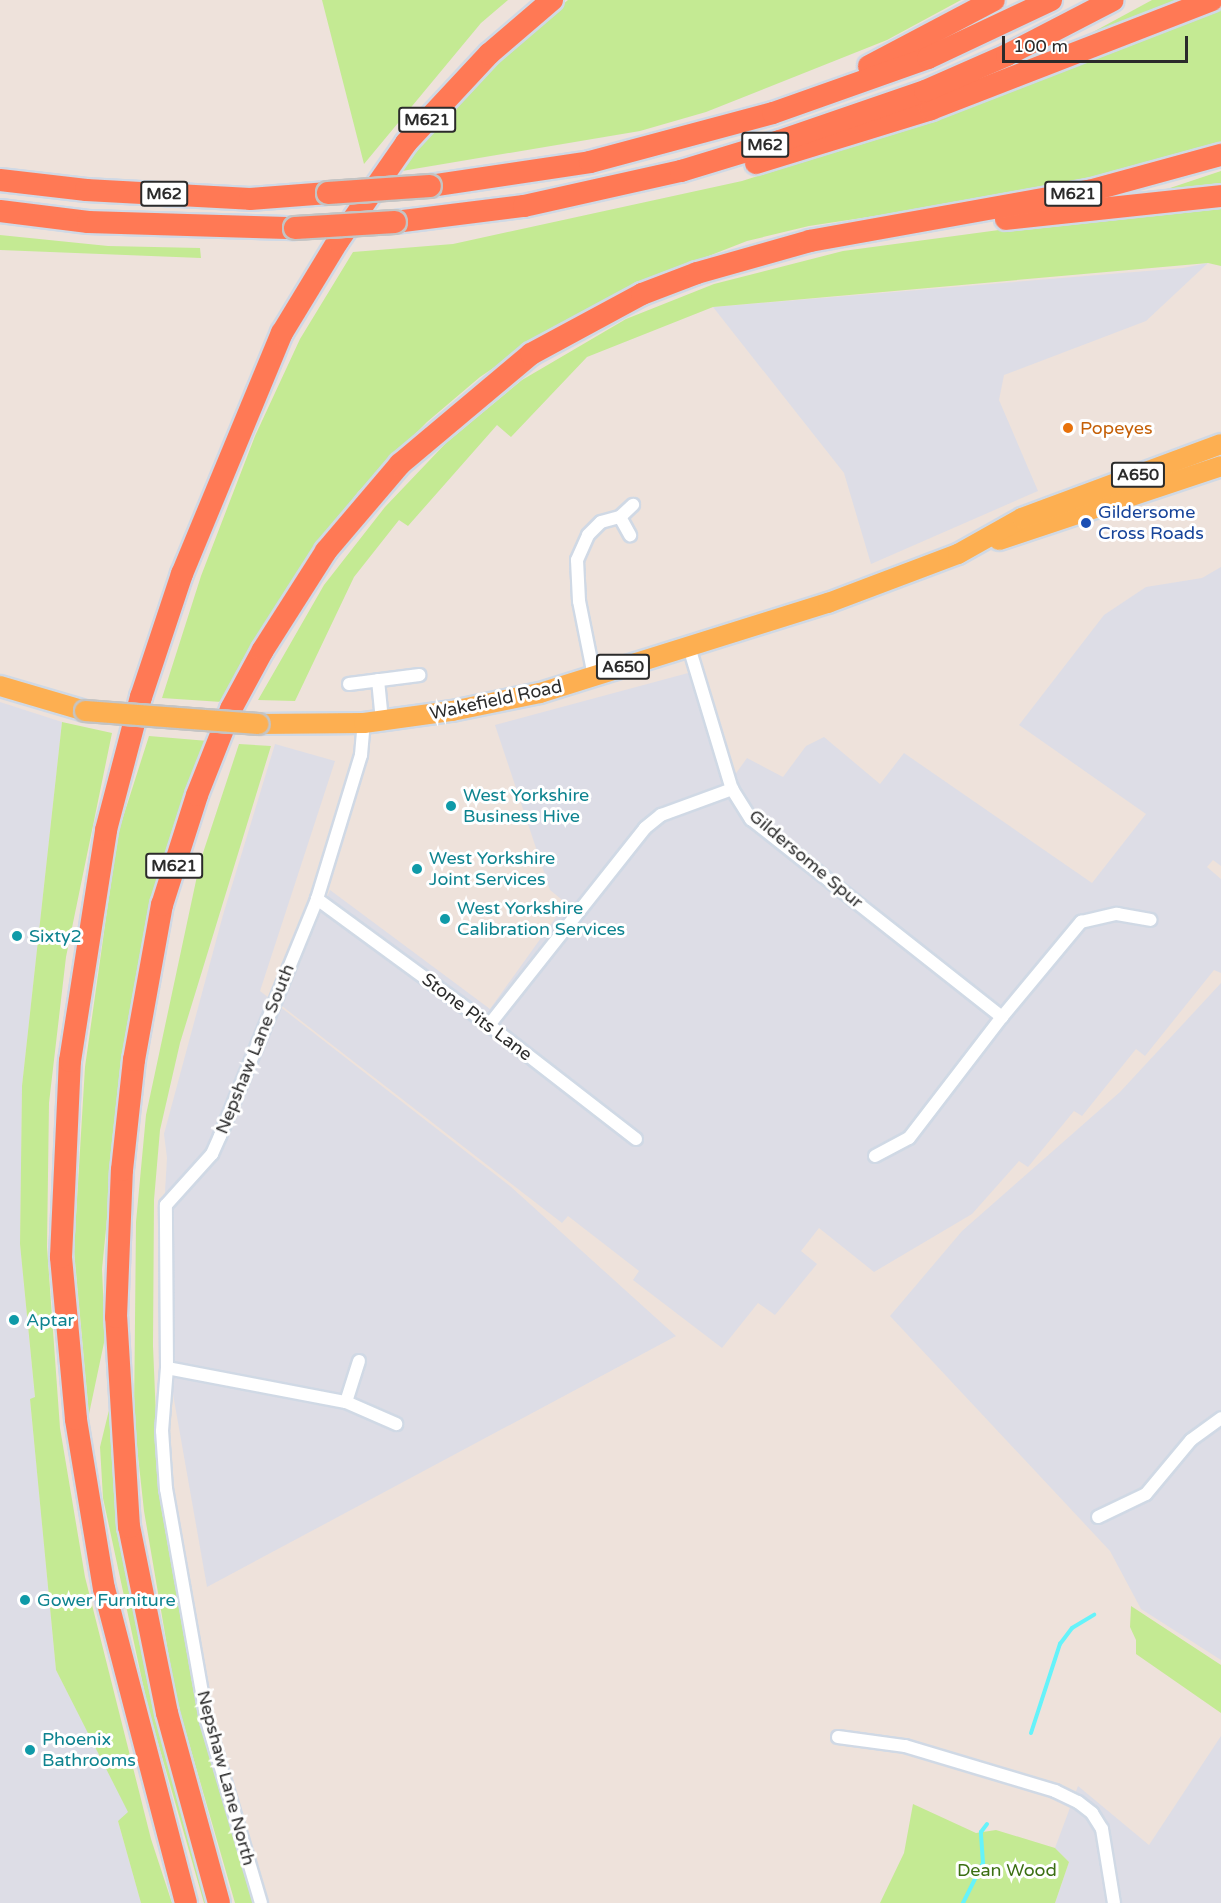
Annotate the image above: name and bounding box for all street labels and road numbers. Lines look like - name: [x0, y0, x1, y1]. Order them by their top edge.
- road number: M621: [397, 107, 457, 133]
- road number: M62: [741, 132, 789, 158]
- road number: M62: [140, 181, 188, 207]
- road number: M621: [1043, 181, 1103, 207]
- road number: A650: [1110, 462, 1166, 488]
- road number: A650: [594, 654, 652, 680]
- street label: Wakefield Road: [428, 675, 564, 725]
- street label: Gildersome Spur: [745, 805, 867, 913]
- road number: M621: [144, 853, 204, 879]
- street label: Nepshaw Lane South: [211, 961, 299, 1137]
- street label: Stone Pits Lane: [418, 969, 536, 1065]
- street label: Nepshaw Lane North: [192, 1688, 260, 1868]

